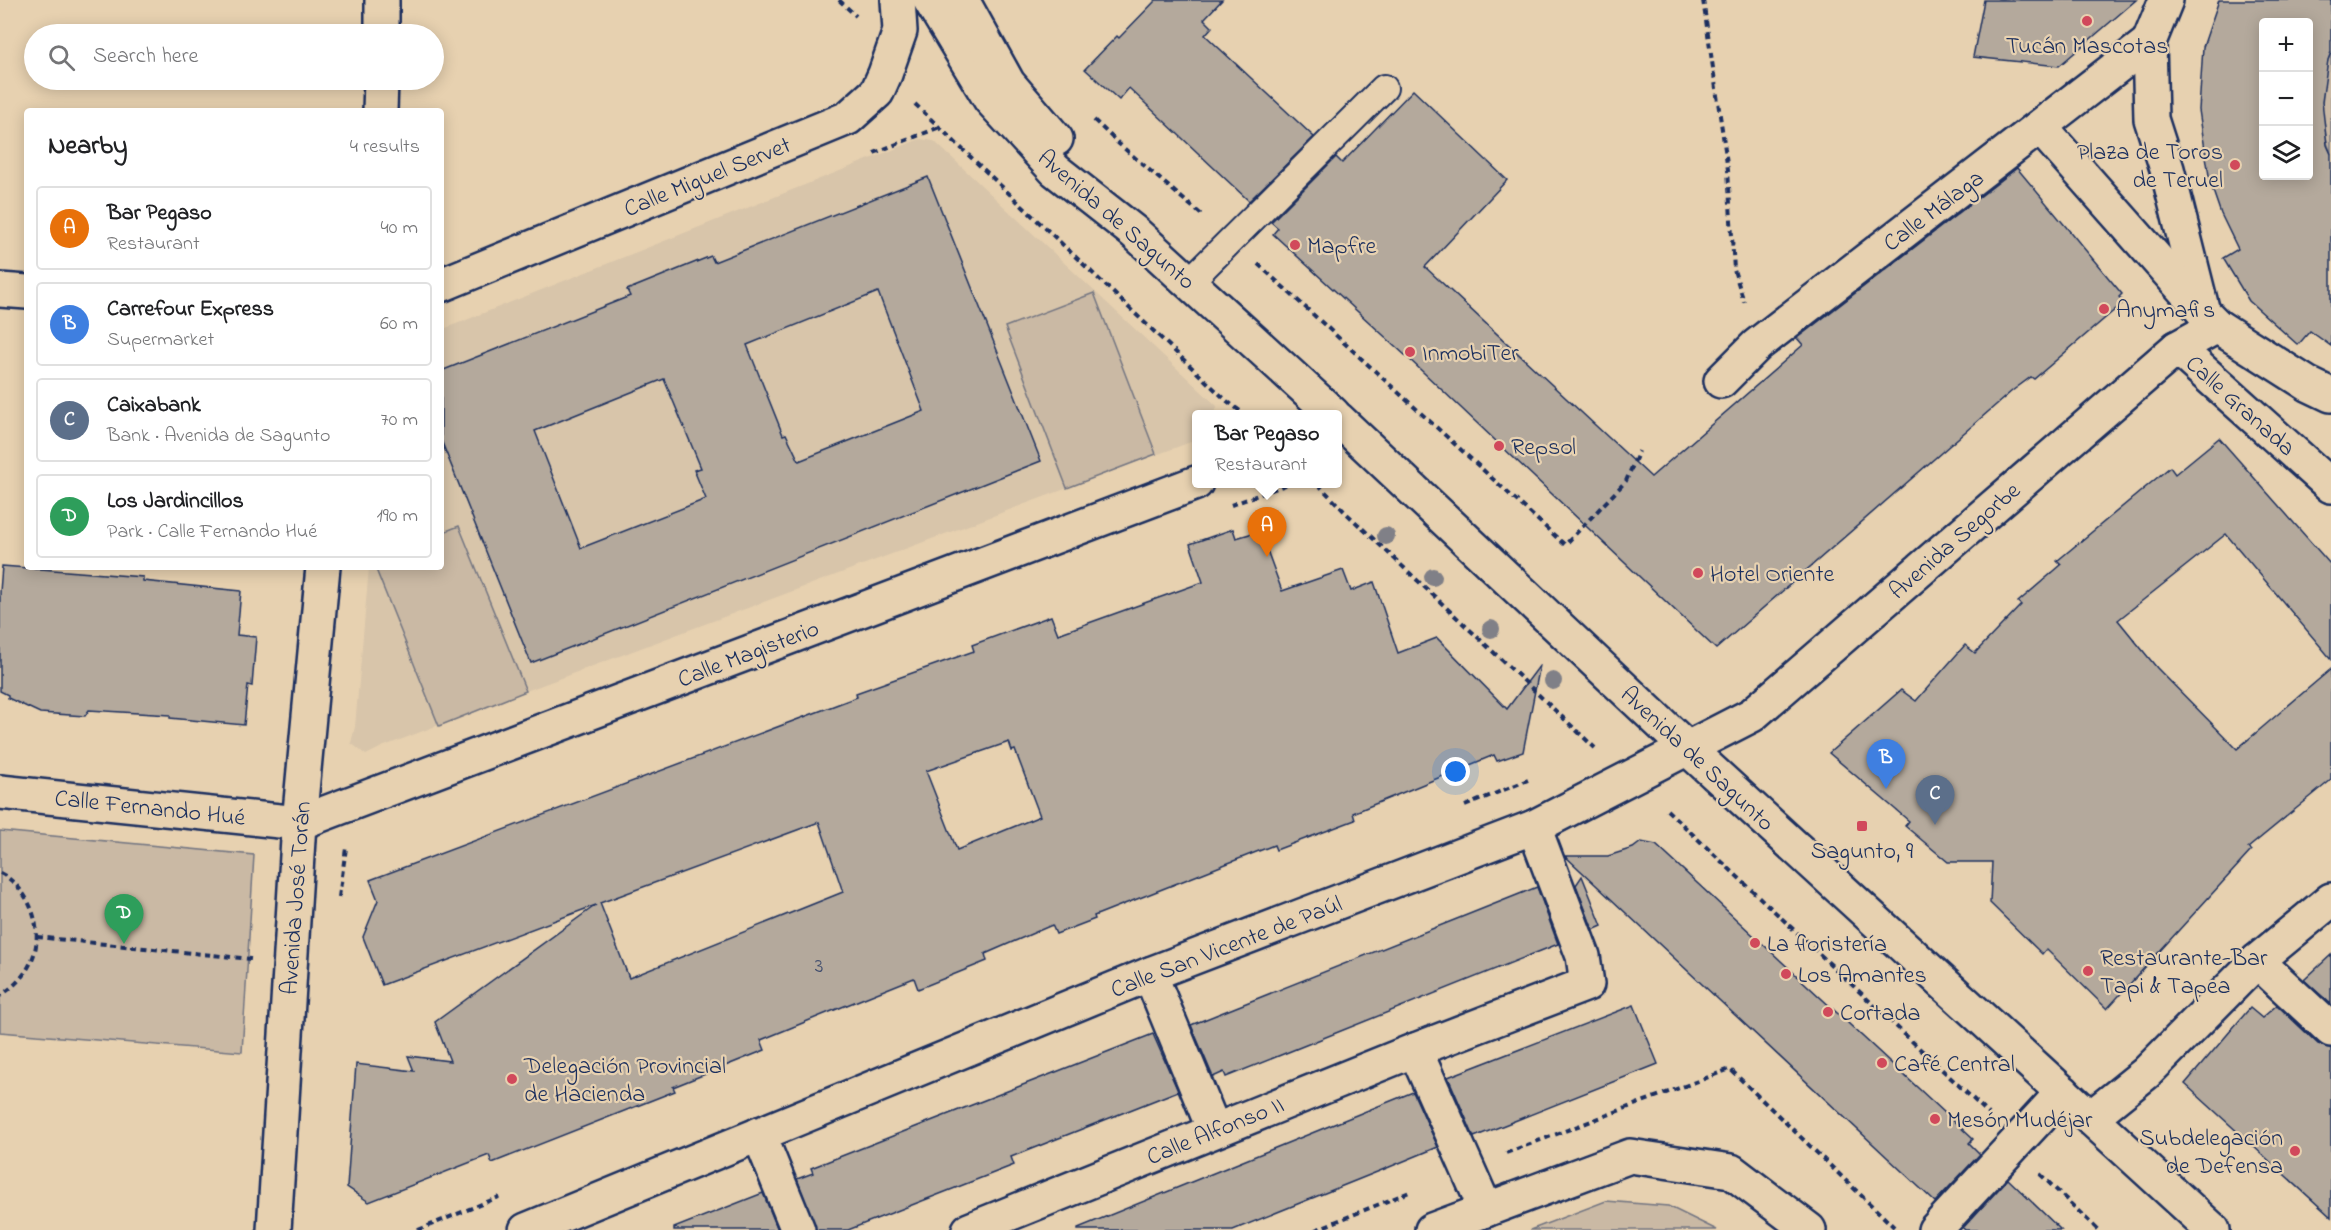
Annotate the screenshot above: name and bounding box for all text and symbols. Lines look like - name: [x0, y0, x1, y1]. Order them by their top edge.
- marker: Tucán Mascotas: [2080, 14, 2094, 28]
- map controls: [2259, 18, 2313, 180]
- button: +: [2259, 18, 2313, 72]
- search box: [24, 24, 444, 90]
- place label: Tucán Mascotas: [2006, 30, 2168, 65]
- icon: search: [45, 41, 78, 74]
- text: Search here: [93, 41, 198, 73]
- button: −: [2259, 72, 2313, 126]
- button: layers: [2259, 126, 2313, 180]
- text: Nearby: [48, 128, 127, 166]
- street label: Calle Miguel Servet: [619, 129, 797, 228]
- text: 4 results: [350, 133, 420, 162]
- place label: Plaza de Toros de Teruel: [2077, 136, 2223, 199]
- street label: Avenida de Sagunto: [1029, 142, 1202, 300]
- marker: Plaza de Toros de Teruel: [2228, 158, 2242, 172]
- street label: Calle Málaga: [1877, 162, 1992, 262]
- text: Bar Pegaso: [107, 198, 212, 230]
- text: A: [63, 214, 76, 243]
- text: 40 m: [381, 214, 418, 243]
- text: Restaurant: [107, 230, 200, 259]
- place label: Mapfre: [1307, 230, 1376, 265]
- marker: Mapfre: [1288, 238, 1302, 252]
- text: Carrefour Express: [107, 294, 274, 326]
- place label: Anymafis: [2116, 294, 2215, 330]
- marker: Anymafis: [2097, 302, 2111, 316]
- text: B: [63, 310, 76, 339]
- text: 60 m: [380, 310, 418, 339]
- text: Supermarket: [107, 326, 214, 355]
- place label: InmobiTer: [1422, 337, 1519, 372]
- marker: InmobiTer: [1403, 345, 1417, 359]
- street label: Calle Granada: [2176, 348, 2302, 466]
- text: Caixabank: [107, 390, 201, 422]
- text: C: [64, 406, 75, 435]
- text: 70 m: [381, 406, 418, 435]
- popup: [1192, 410, 1342, 488]
- text: Bar Pegaso: [1215, 419, 1319, 451]
- text: Bank · Avenida de Sagunto: [107, 422, 330, 451]
- place label: Repsol: [1511, 431, 1576, 466]
- marker: Repsol: [1492, 439, 1506, 453]
- text: Restaurant: [1215, 451, 1307, 480]
- street label: Avenida Segorbe: [1882, 475, 2029, 609]
- text: Los Jardincillos: [107, 486, 244, 518]
- text: D: [62, 502, 77, 531]
- text: 190 m: [376, 502, 418, 531]
- pin: A: [1248, 508, 1286, 557]
- text: Park · Calle Fernando Hué: [107, 518, 317, 547]
- place label: Hotel Oriente: [1710, 558, 1834, 593]
- marker: Hotel Oriente: [1691, 566, 1705, 580]
- street label: Calle Magisterio: [673, 612, 825, 698]
- street label: Avenida de Sagunto: [1611, 679, 1781, 841]
- pin: B: [1866, 740, 1906, 789]
- your location: [1441, 757, 1470, 786]
- pin: C: [1916, 776, 1954, 825]
- street label: Calle Fernando Hué: [53, 782, 247, 837]
- street label: Avenida José Torán: [273, 800, 322, 996]
- marker: Sagunto, 9: [1855, 819, 1869, 833]
- place label: Sagunto, 9: [1811, 835, 1914, 870]
- street label: Calle San Vicente de Paúl: [1106, 888, 1348, 1009]
- pin: D: [104, 894, 144, 944]
- place label: La floristería: [1767, 928, 1887, 963]
- marker: La floristería: [1748, 936, 1762, 950]
- place label: Restaurante-Bar Tapi & Tapea: [2100, 942, 2268, 1005]
- house number: 3: [815, 952, 823, 982]
- place label: Los Amantes: [1798, 959, 1927, 994]
- marker: Restaurante-Bar Tapi & Tapea: [2081, 964, 2095, 978]
- marker: Los Amantes: [1779, 967, 1793, 981]
- place label: Cortada: [1840, 997, 1921, 1032]
- marker: Cortada: [1821, 1005, 1835, 1019]
- place label: Café Central: [1894, 1048, 2015, 1083]
- place label: Delegación Provincial de Hacienda: [523, 1050, 726, 1113]
- marker: Café Central: [1875, 1056, 1889, 1070]
- marker: Delegación Provincial de Hacienda: [505, 1072, 519, 1086]
- street label: Calle Alfonso II: [1142, 1089, 1290, 1176]
- place label: Mesón Mudéjar: [1947, 1104, 2093, 1139]
- marker: Mesón Mudéjar: [1928, 1112, 1942, 1126]
- place label: Subdelegación de Defensa: [2139, 1122, 2283, 1185]
- marker: Subdelegación de Defensa: [2288, 1144, 2302, 1158]

